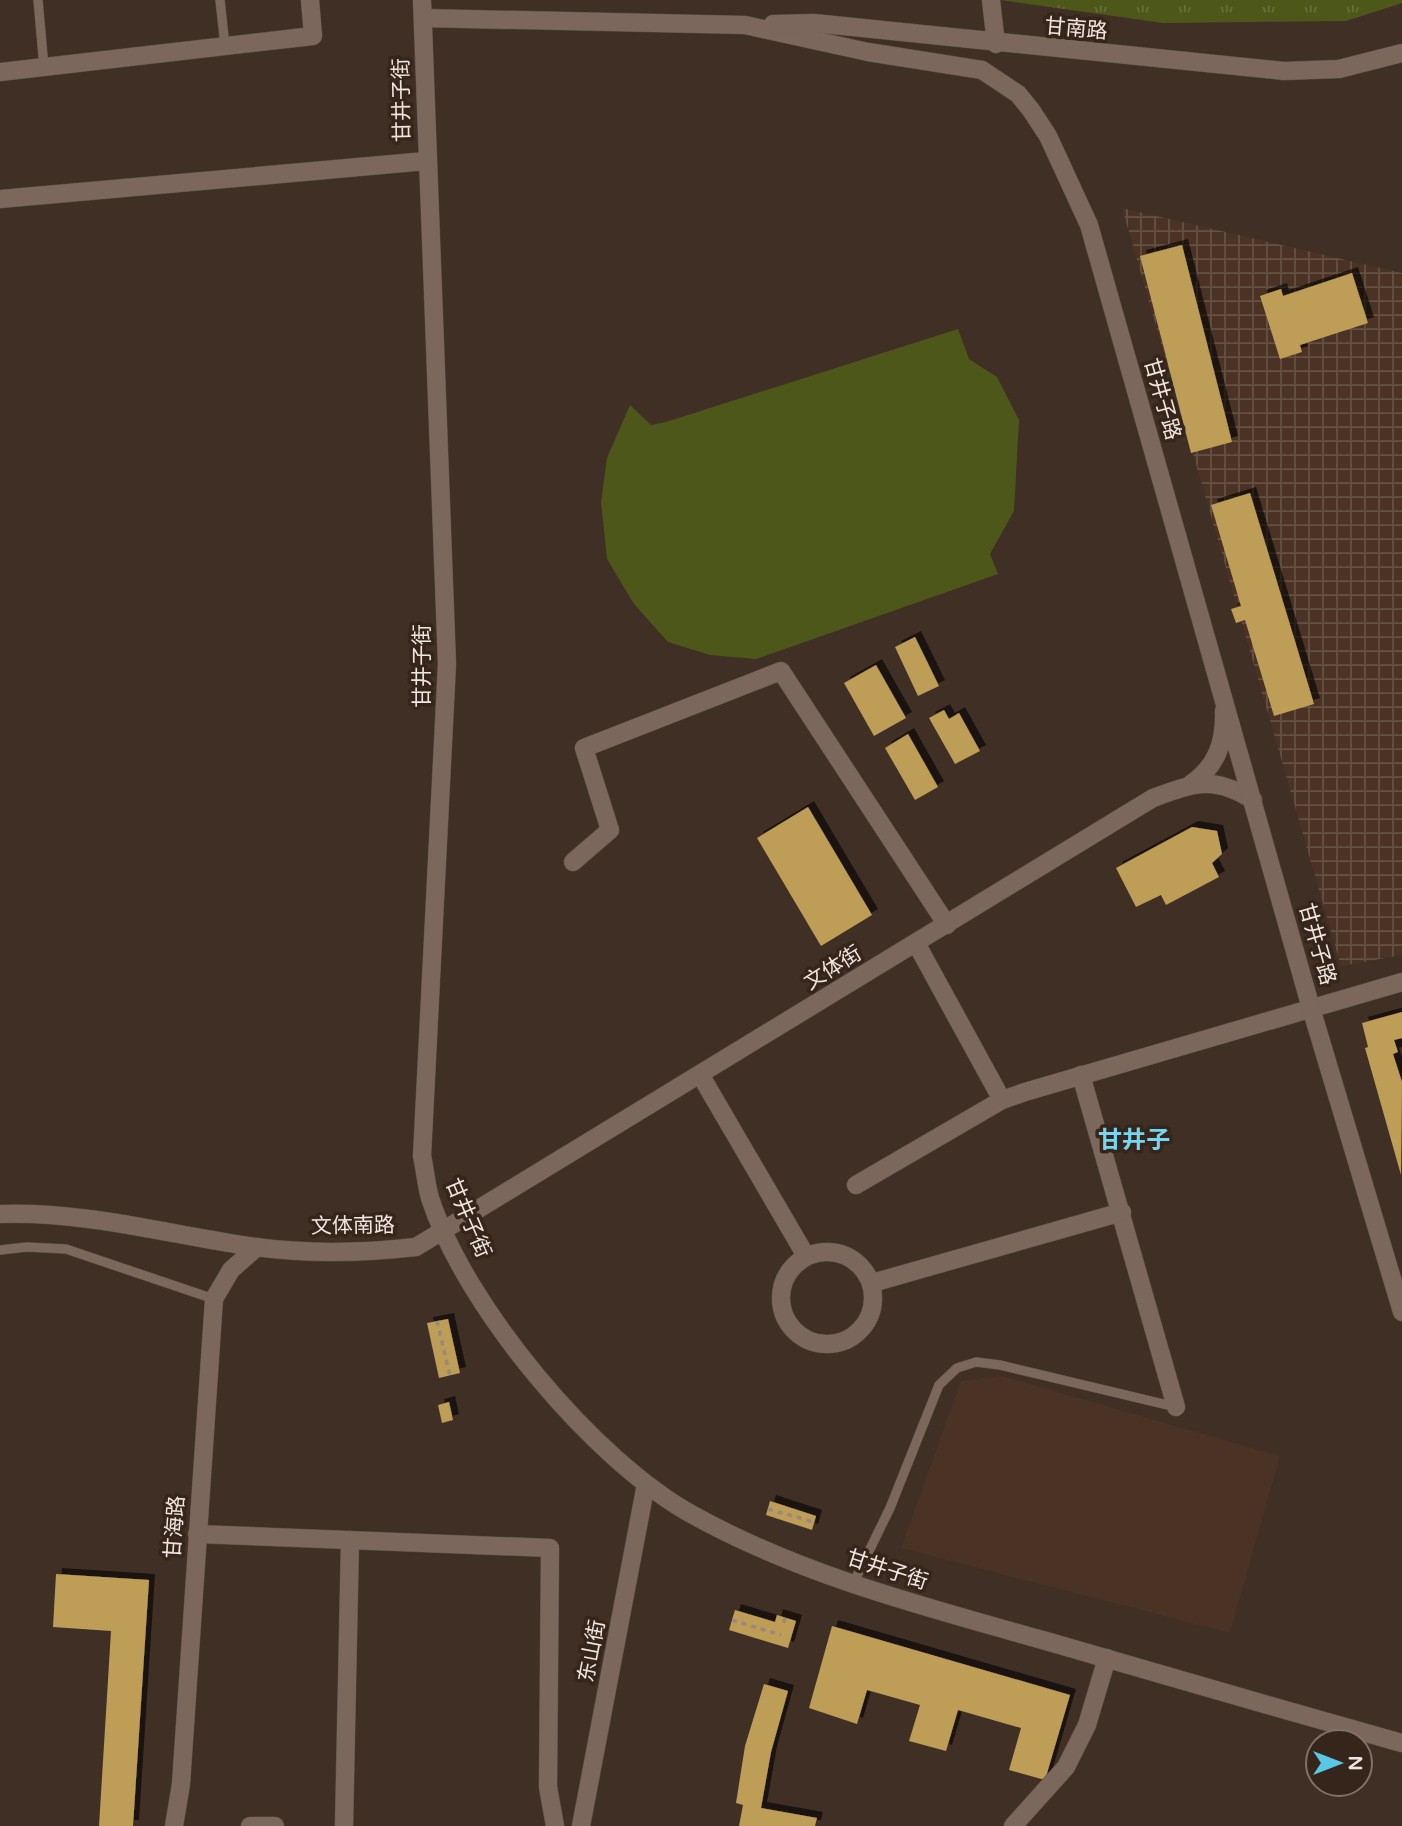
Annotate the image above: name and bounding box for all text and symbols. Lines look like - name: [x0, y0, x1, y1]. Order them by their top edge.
- street label: 甘南路: [1044, 14, 1108, 44]
- street label: 甘井子街: [389, 58, 415, 142]
- street label: 甘井子路: [1138, 355, 1186, 443]
- street label: 甘井子街: [410, 624, 435, 708]
- street label: 甘井子路: [1293, 900, 1341, 988]
- street label: 文体街: [800, 941, 866, 995]
- district label: 甘井子: [1098, 1126, 1170, 1155]
- street label: 甘井子街: [440, 1174, 496, 1262]
- street label: 文体南路: [311, 1213, 395, 1239]
- street label: 甘海路: [160, 1495, 190, 1559]
- street label: 甘井子街: [843, 1545, 931, 1595]
- street label: 东山街: [574, 1618, 610, 1684]
- north arrow: [1304, 1728, 1374, 1798]
- text: N: [1344, 1755, 1366, 1771]

